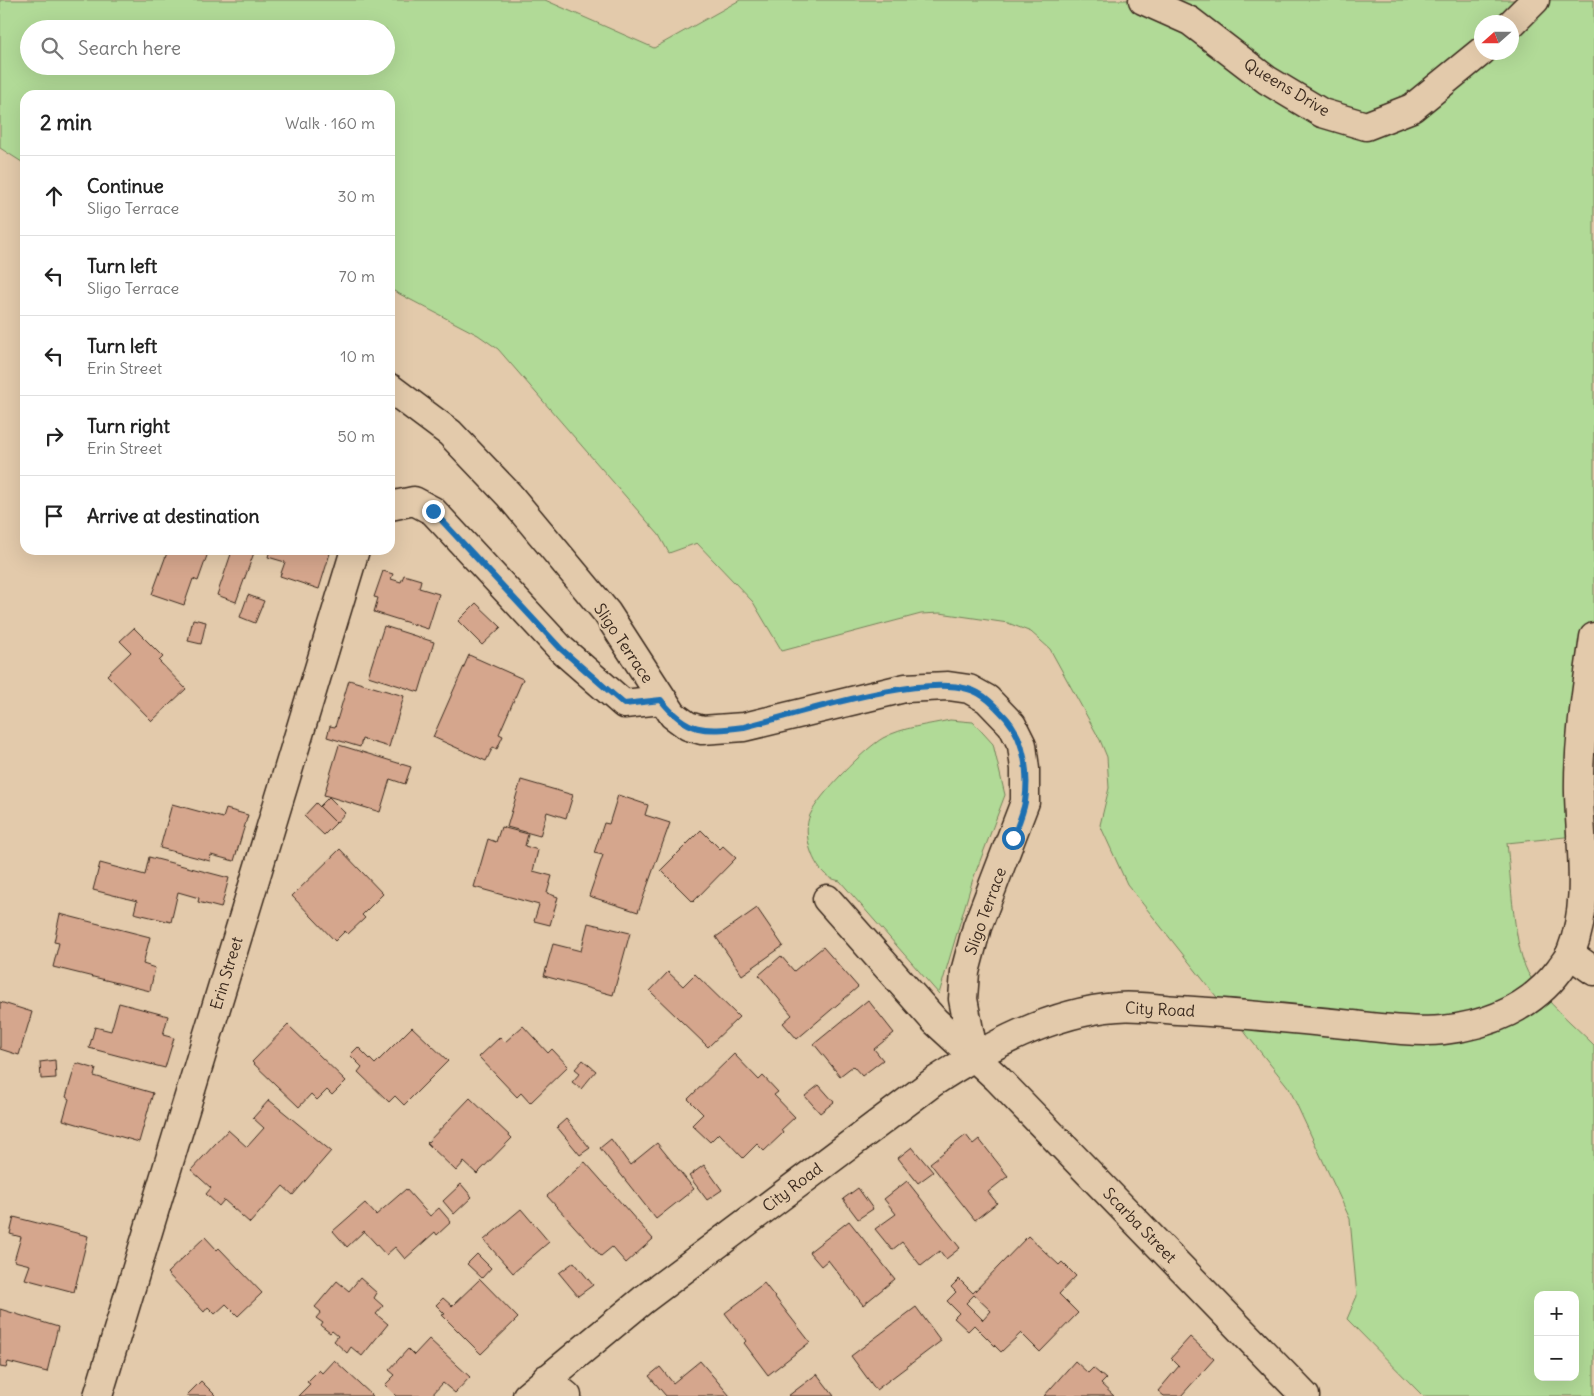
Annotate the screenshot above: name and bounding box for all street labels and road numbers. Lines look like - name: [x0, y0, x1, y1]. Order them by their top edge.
- street label: Queens Drive: [1240, 54, 1334, 120]
- street label: Sligo Terrace: [590, 599, 658, 687]
- street label: Sligo Terrace: [960, 864, 1010, 958]
- street label: Erin Street: [205, 934, 247, 1012]
- street label: City Road: [1125, 997, 1195, 1021]
- street label: City Road: [758, 1158, 826, 1216]
- street label: Scarba Street: [1099, 1183, 1181, 1267]

